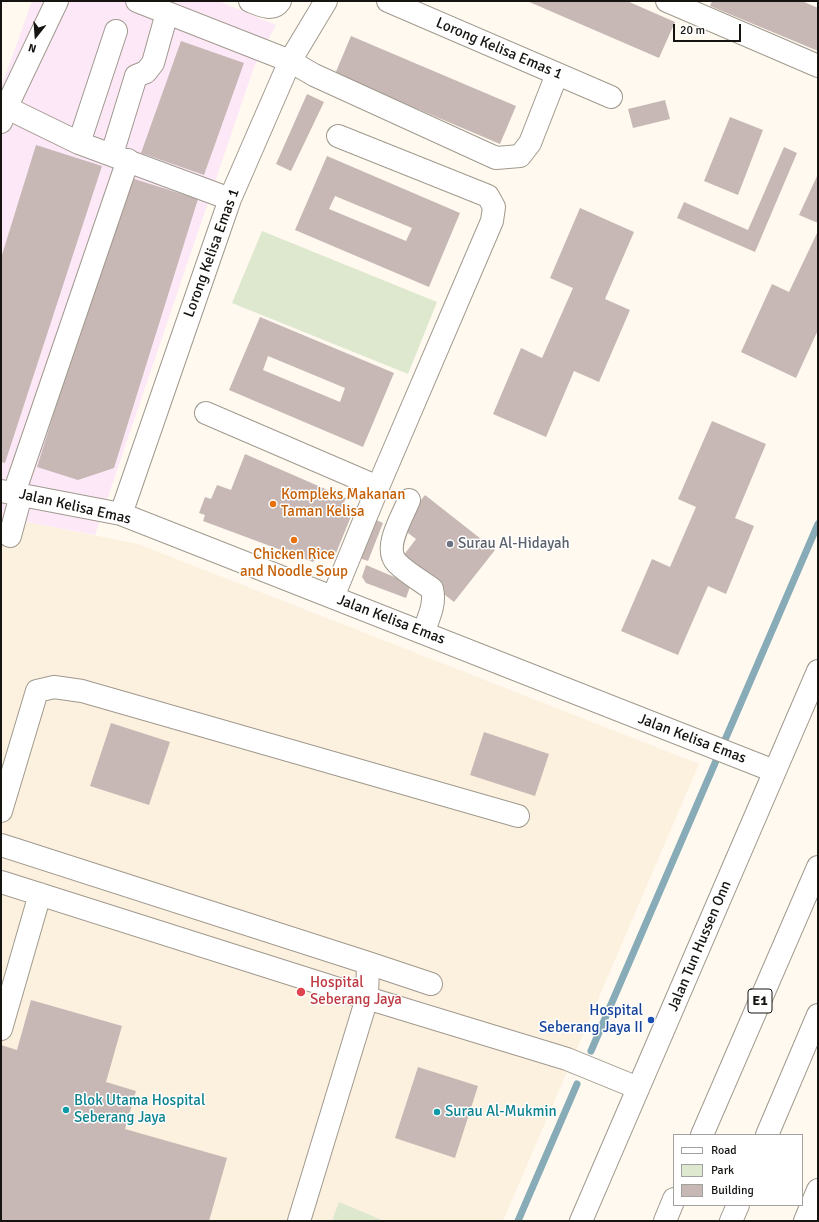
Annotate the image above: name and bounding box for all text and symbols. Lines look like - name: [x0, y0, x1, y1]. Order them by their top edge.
- street label: Lorong Kelisa Emas 1: [433, 14, 565, 84]
- north arrow: [16, 16, 56, 56]
- scale bar: [675, 16, 743, 42]
- text: 20 m: [680, 23, 705, 38]
- text: N: [27, 41, 38, 55]
- street label: Lorong Kelisa Emas 1: [180, 186, 244, 320]
- street label: Jalan Kelisa Emas: [17, 485, 133, 529]
- place label: Kompleks Makanan Taman Kelisa: [281, 486, 405, 521]
- marker: Kompleks Makanan Taman Kelisa: [268, 499, 278, 509]
- marker: Chicken Rice and Noodle Soup: [289, 535, 299, 545]
- place label: Surau Al-Hidayah: [458, 535, 570, 553]
- marker: Surau Al-Hidayah: [445, 539, 455, 549]
- place label: Chicken Rice and Noodle Soup: [240, 546, 348, 581]
- street label: Jalan Kelisa Emas: [335, 591, 447, 649]
- street label: Jalan Kelisa Emas: [636, 710, 748, 768]
- street label: Jalan Tun Hussen Onn: [664, 878, 736, 1014]
- place label: Hospital Seberang Jaya: [310, 974, 402, 1009]
- marker: Hospital Seberang Jaya: [295, 986, 307, 998]
- road number: E1: [748, 989, 772, 1013]
- place label: Hospital Seberang Jaya II: [539, 1002, 643, 1037]
- marker: Hospital Seberang Jaya II: [646, 1015, 656, 1025]
- place label: Blok Utama Hospital Seberang Jaya: [74, 1092, 205, 1127]
- place label: Surau Al-Mukmin: [445, 1103, 557, 1121]
- marker: Blok Utama Hospital Seberang Jaya: [61, 1105, 71, 1115]
- marker: Surau Al-Mukmin: [432, 1107, 442, 1117]
- legend: [673, 1134, 803, 1206]
- text: Road: [711, 1143, 737, 1158]
- text: Park: [711, 1163, 734, 1178]
- text: Building: [711, 1183, 754, 1198]

